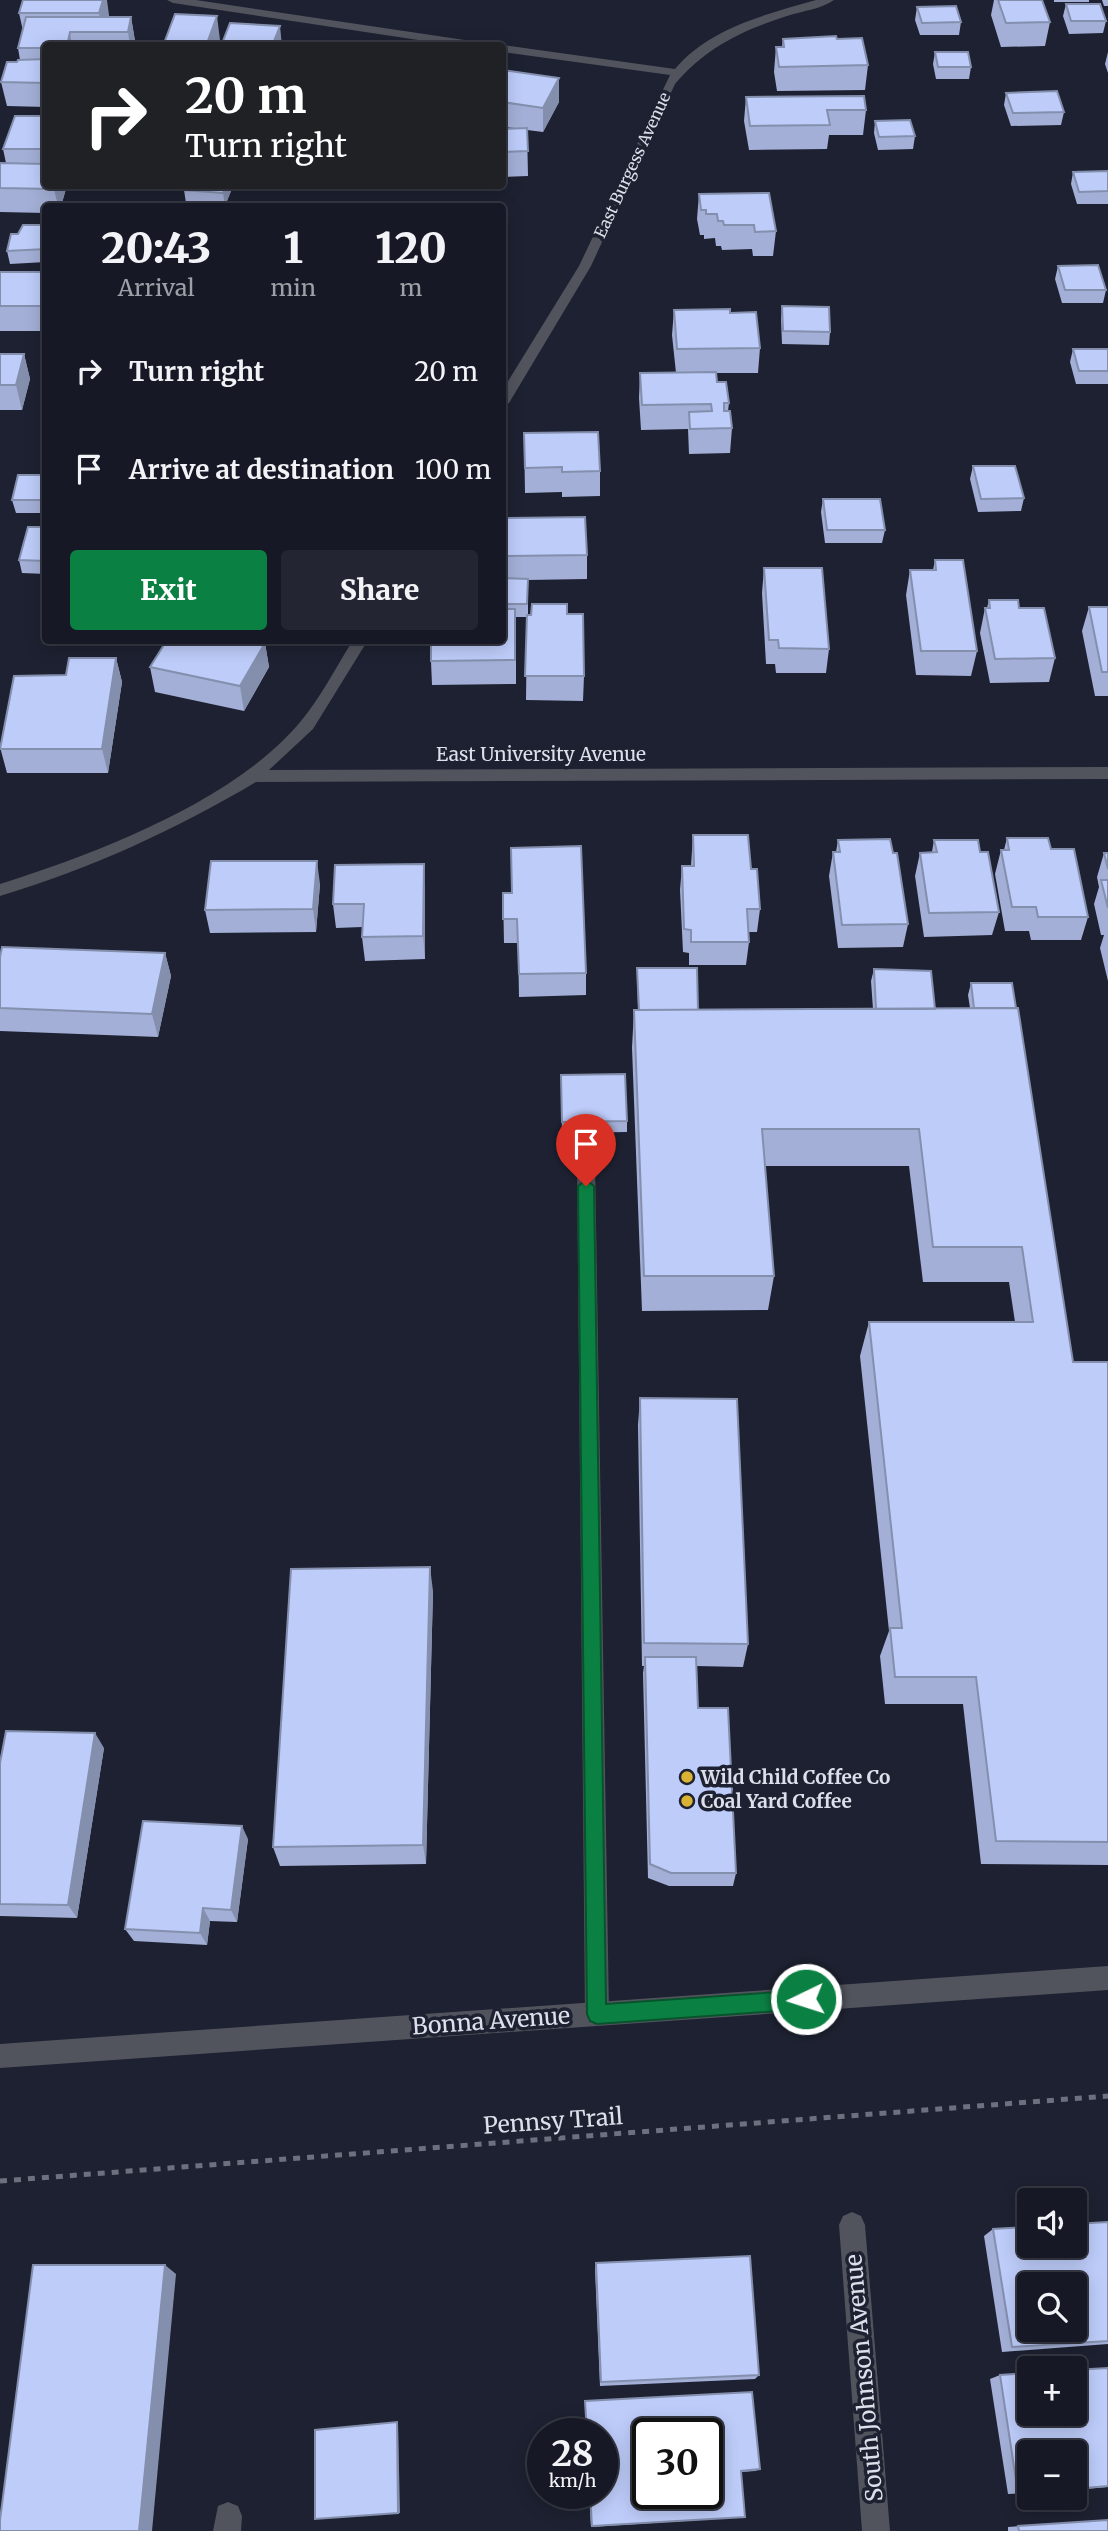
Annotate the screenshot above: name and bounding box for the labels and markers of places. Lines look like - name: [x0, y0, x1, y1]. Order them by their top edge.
- pin: [556, 1114, 616, 1186]
- place label: Wild Child Coffee Co: [700, 1765, 890, 1789]
- marker: Wild Child Coffee Co: [679, 1769, 695, 1785]
- place label: Coal Yard Coffee: [701, 1789, 852, 1813]
- marker: Coal Yard Coffee: [679, 1793, 695, 1809]

